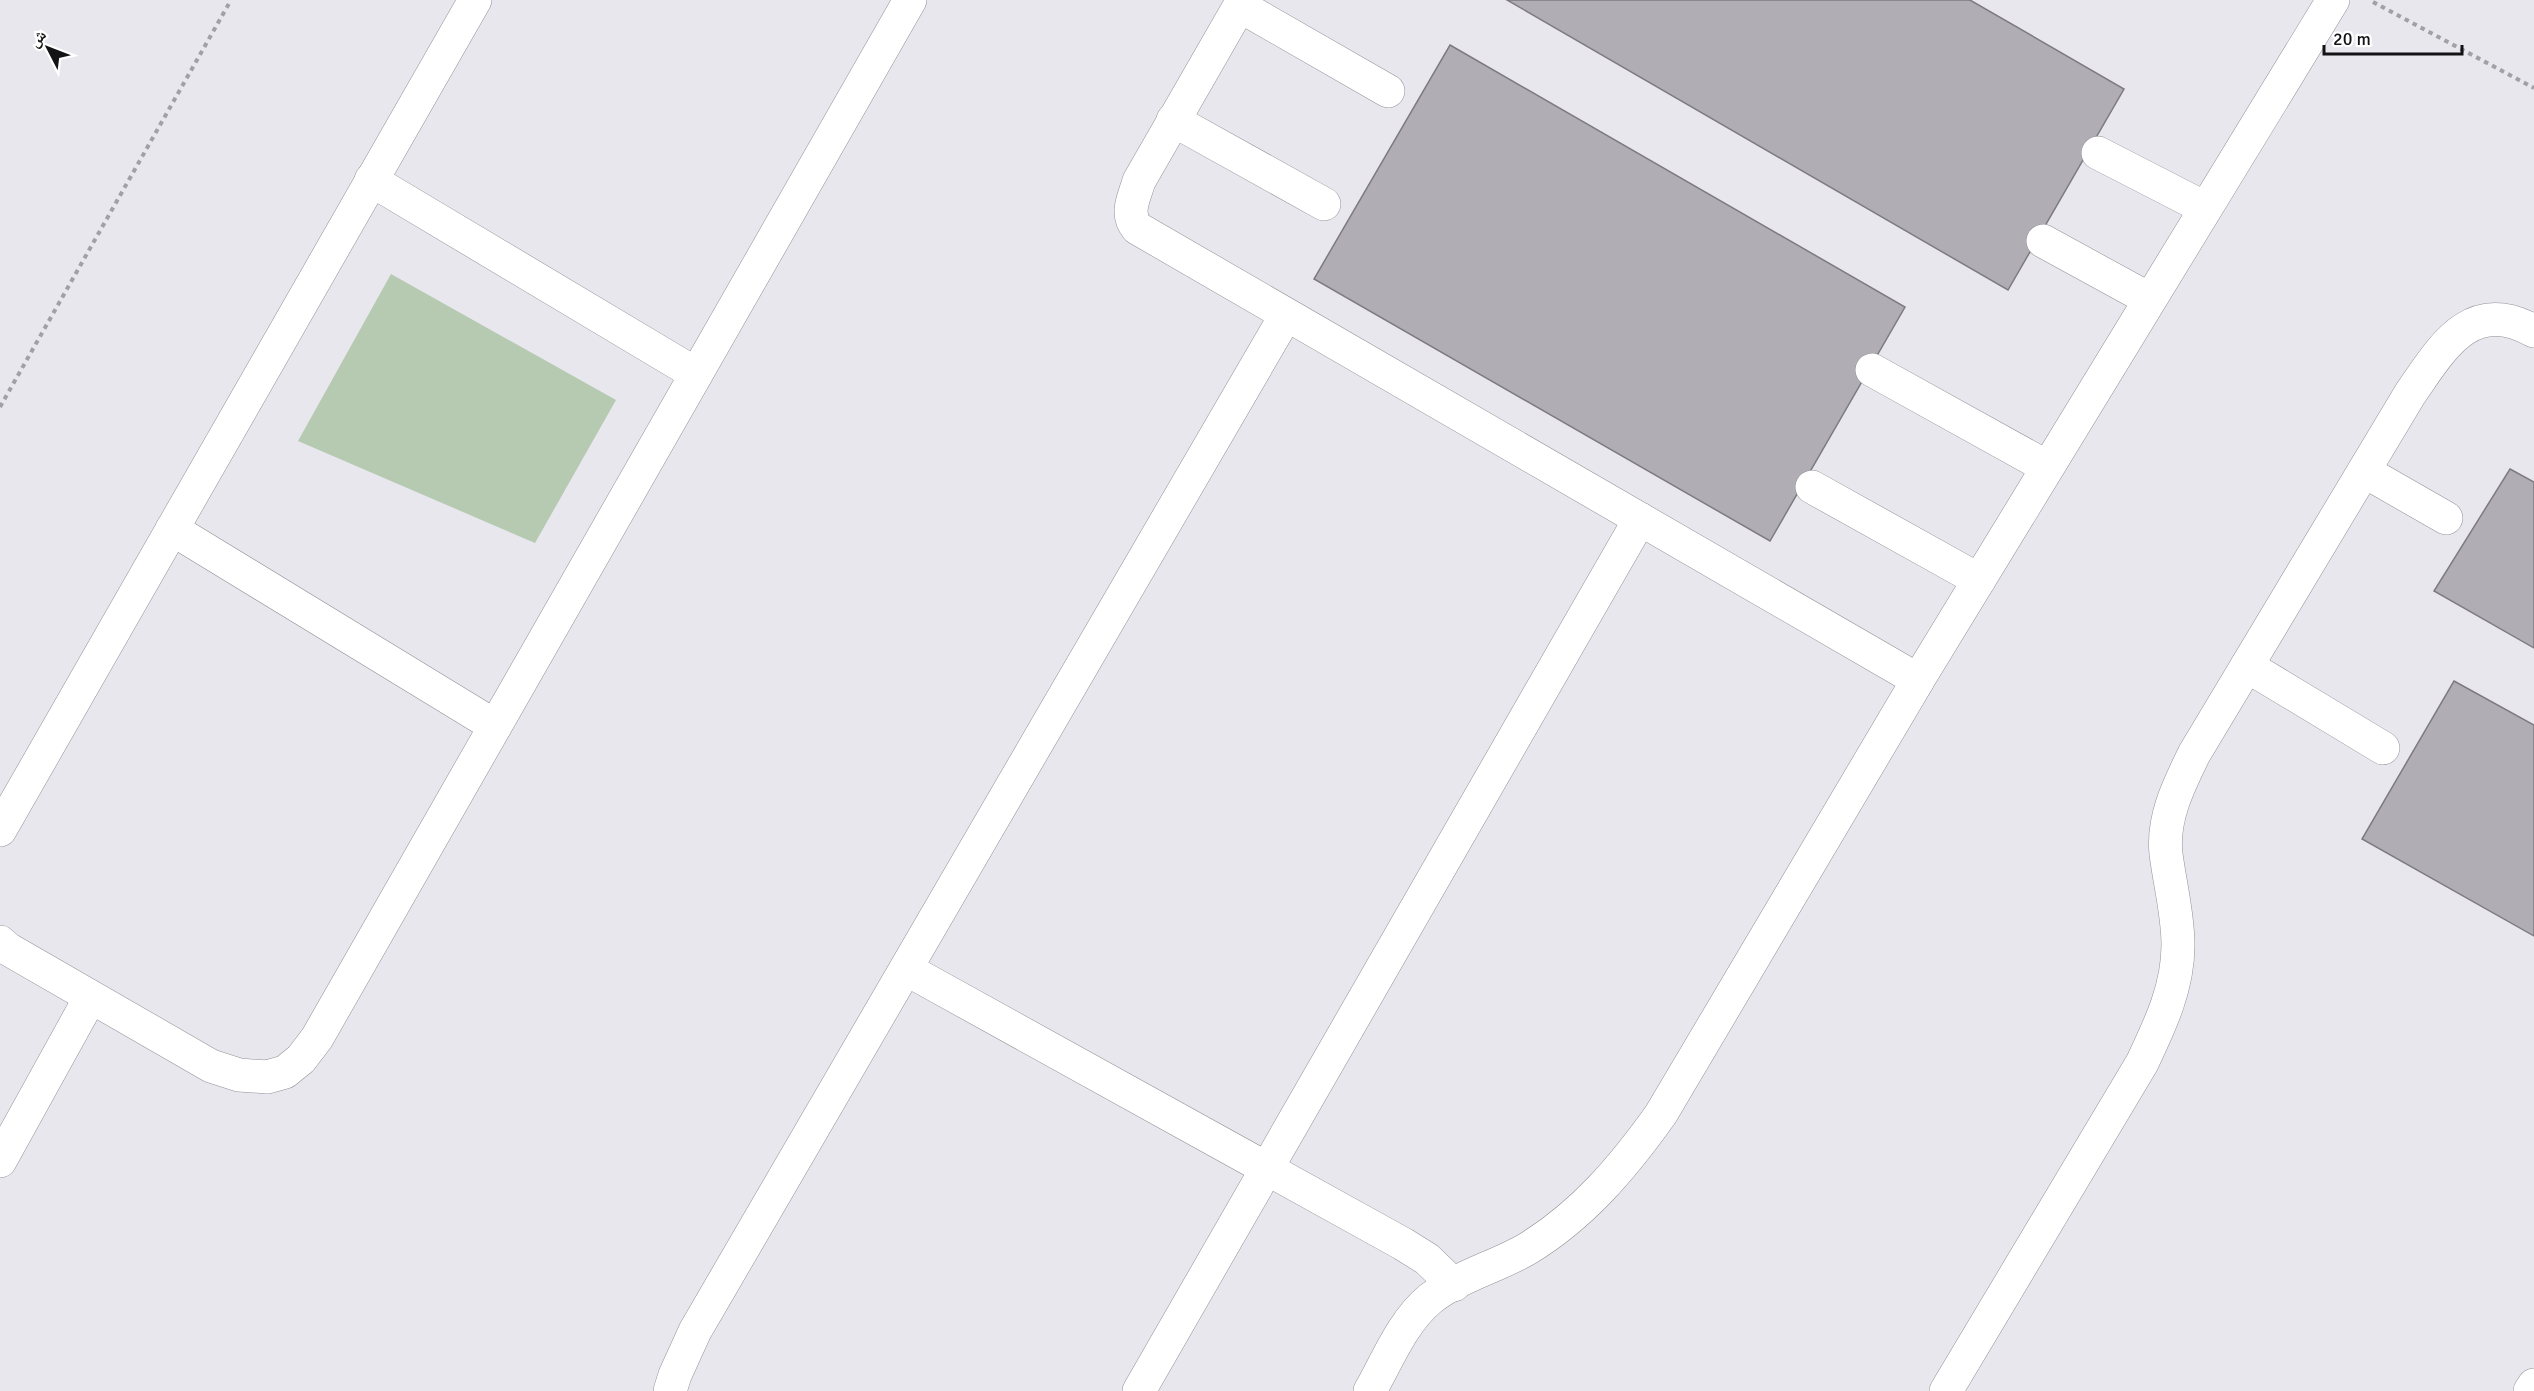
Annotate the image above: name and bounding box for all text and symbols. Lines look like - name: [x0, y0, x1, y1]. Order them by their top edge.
- north arrow: [18, 18, 78, 78]
- scale bar: [2324, 18, 2462, 56]
- text: ش: [24, 26, 51, 52]
- text: 20 m: [2333, 28, 2371, 50]

